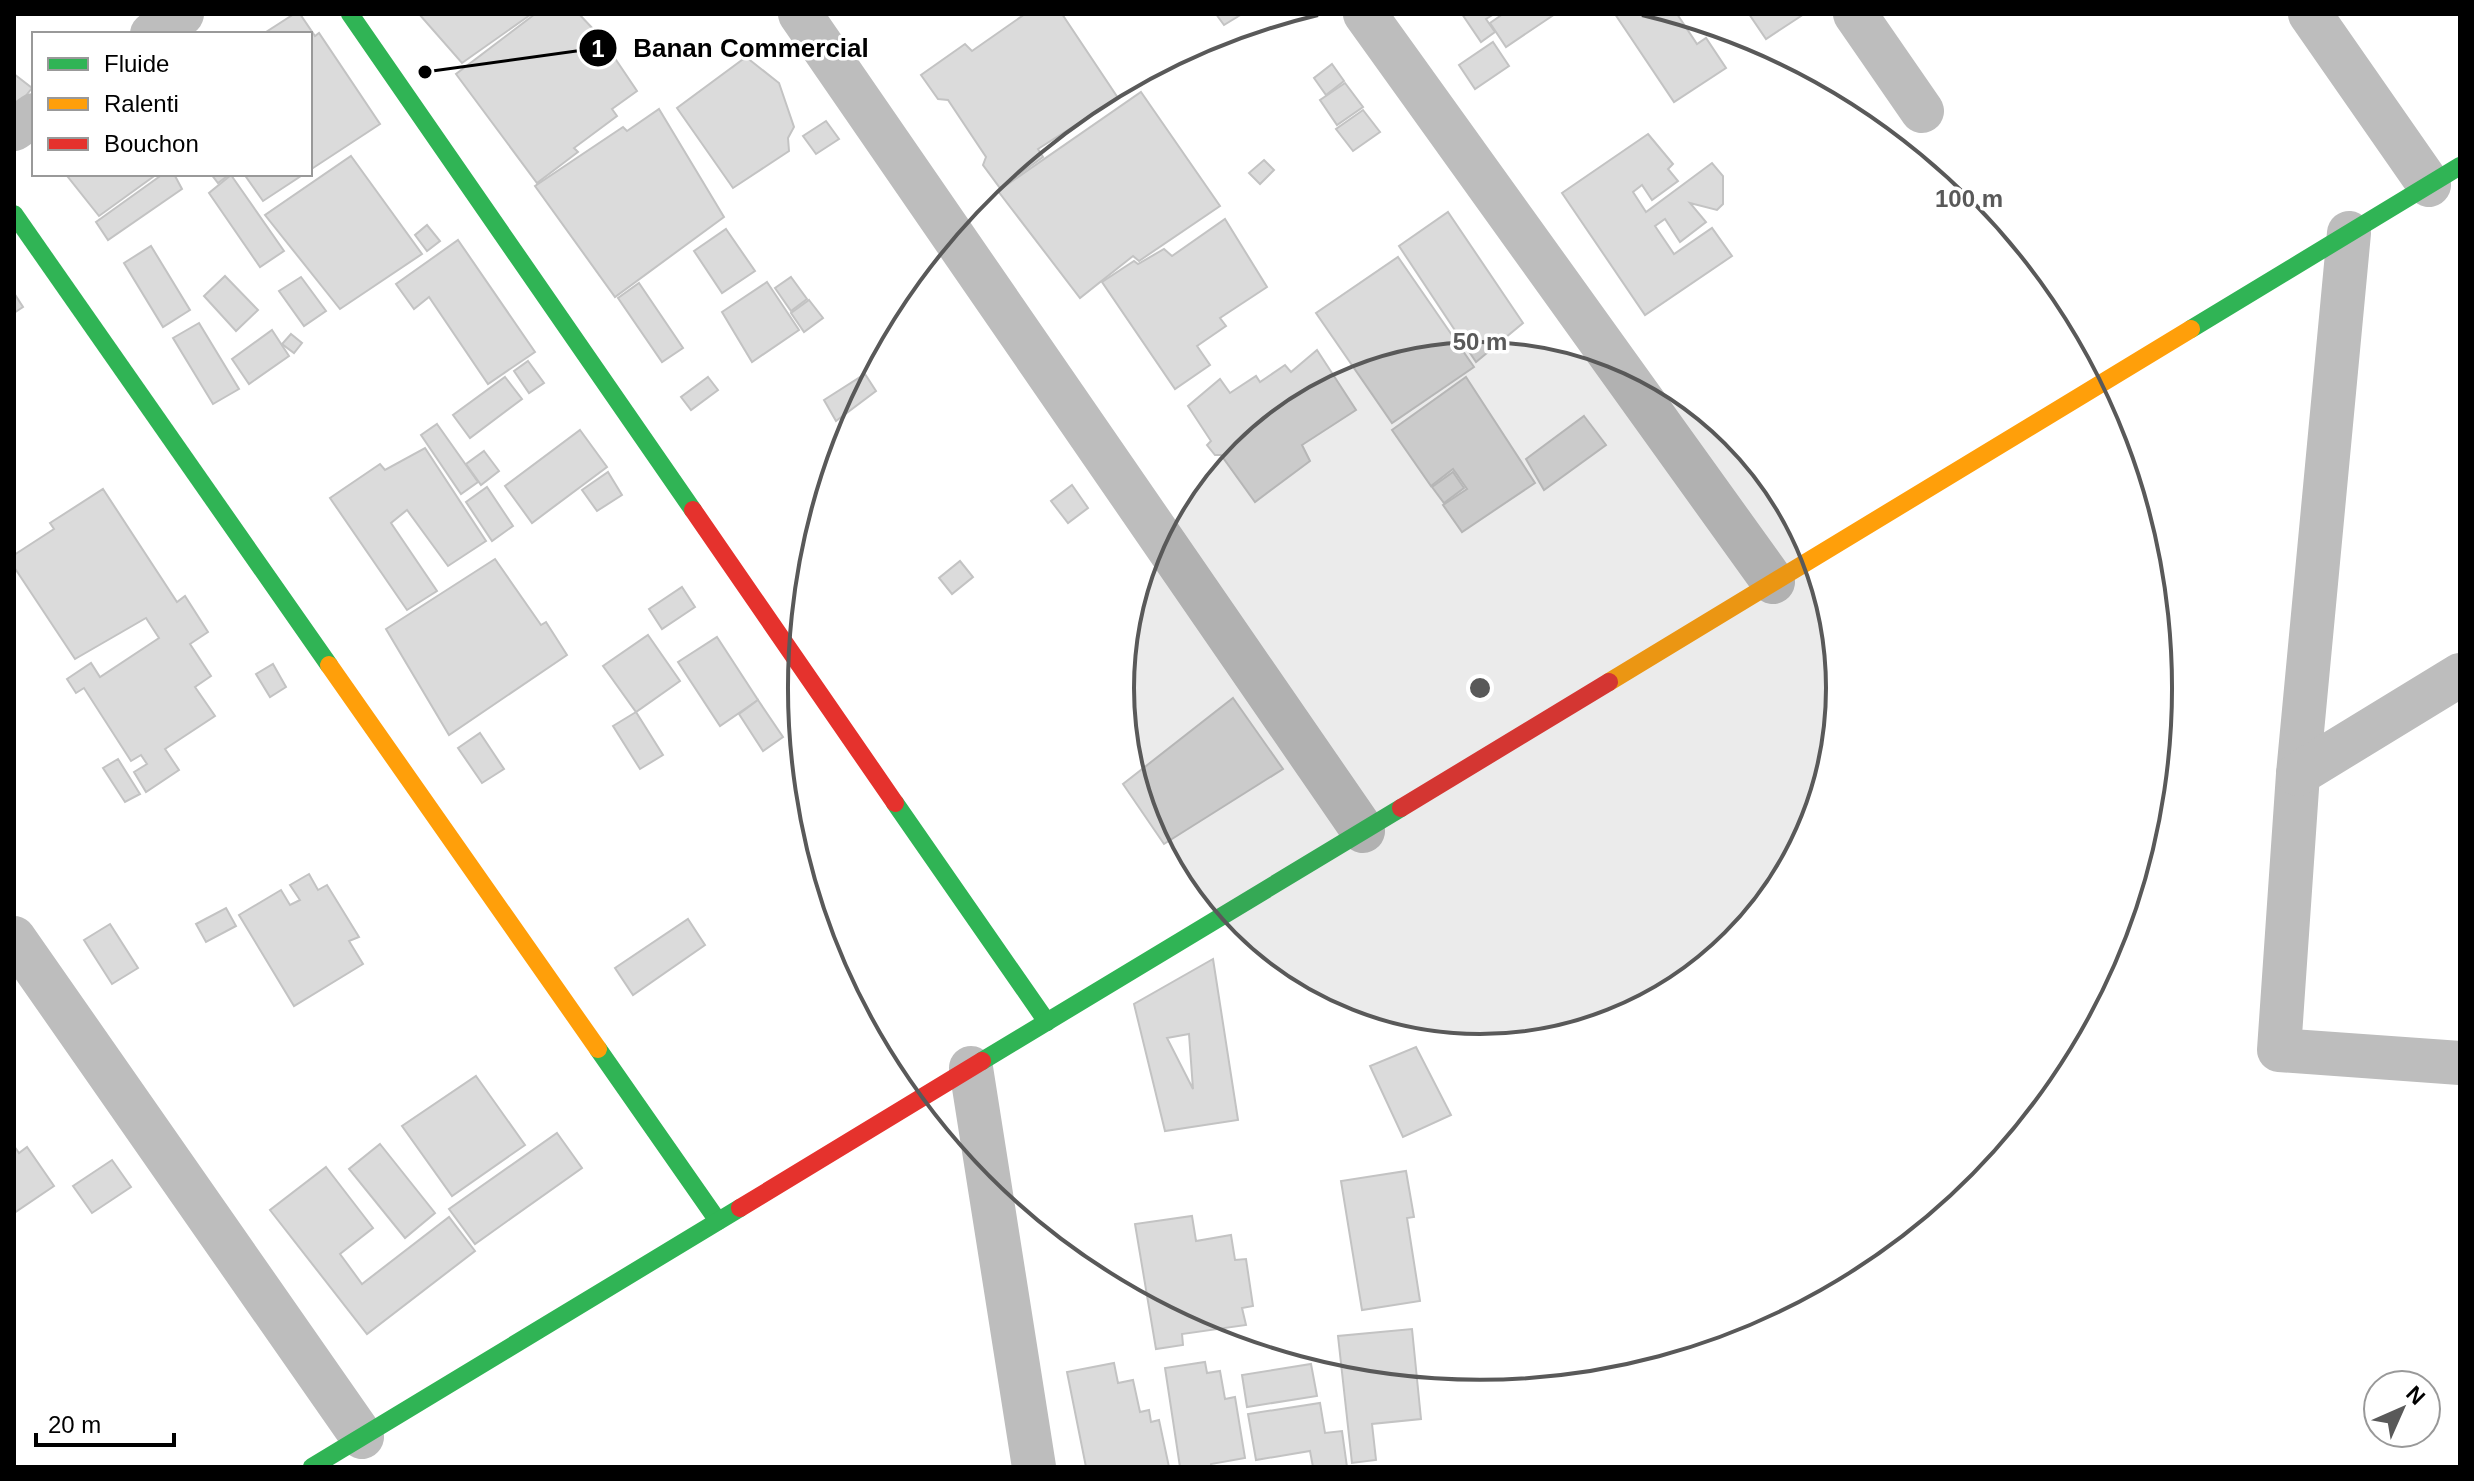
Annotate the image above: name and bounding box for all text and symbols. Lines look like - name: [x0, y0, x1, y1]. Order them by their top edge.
- callout: Banan Commercial: [578, 23, 885, 73]
- legend: [32, 32, 312, 176]
- text: Banan Commercial: [633, 33, 869, 63]
- text: 1: [591, 35, 605, 62]
- text: Fluide: [104, 50, 169, 77]
- text: Ralenti: [104, 90, 179, 117]
- text: Bouchon: [104, 130, 199, 157]
- text: 100 m: [1935, 185, 2003, 212]
- text: 50 m: [1453, 328, 1507, 355]
- centre of rings: [1466, 674, 1494, 702]
- north arrow: [2362, 1369, 2442, 1449]
- text: N: [2401, 1381, 2430, 1410]
- scale bar: [36, 1397, 174, 1447]
- text: 20 m: [48, 1411, 101, 1438]

